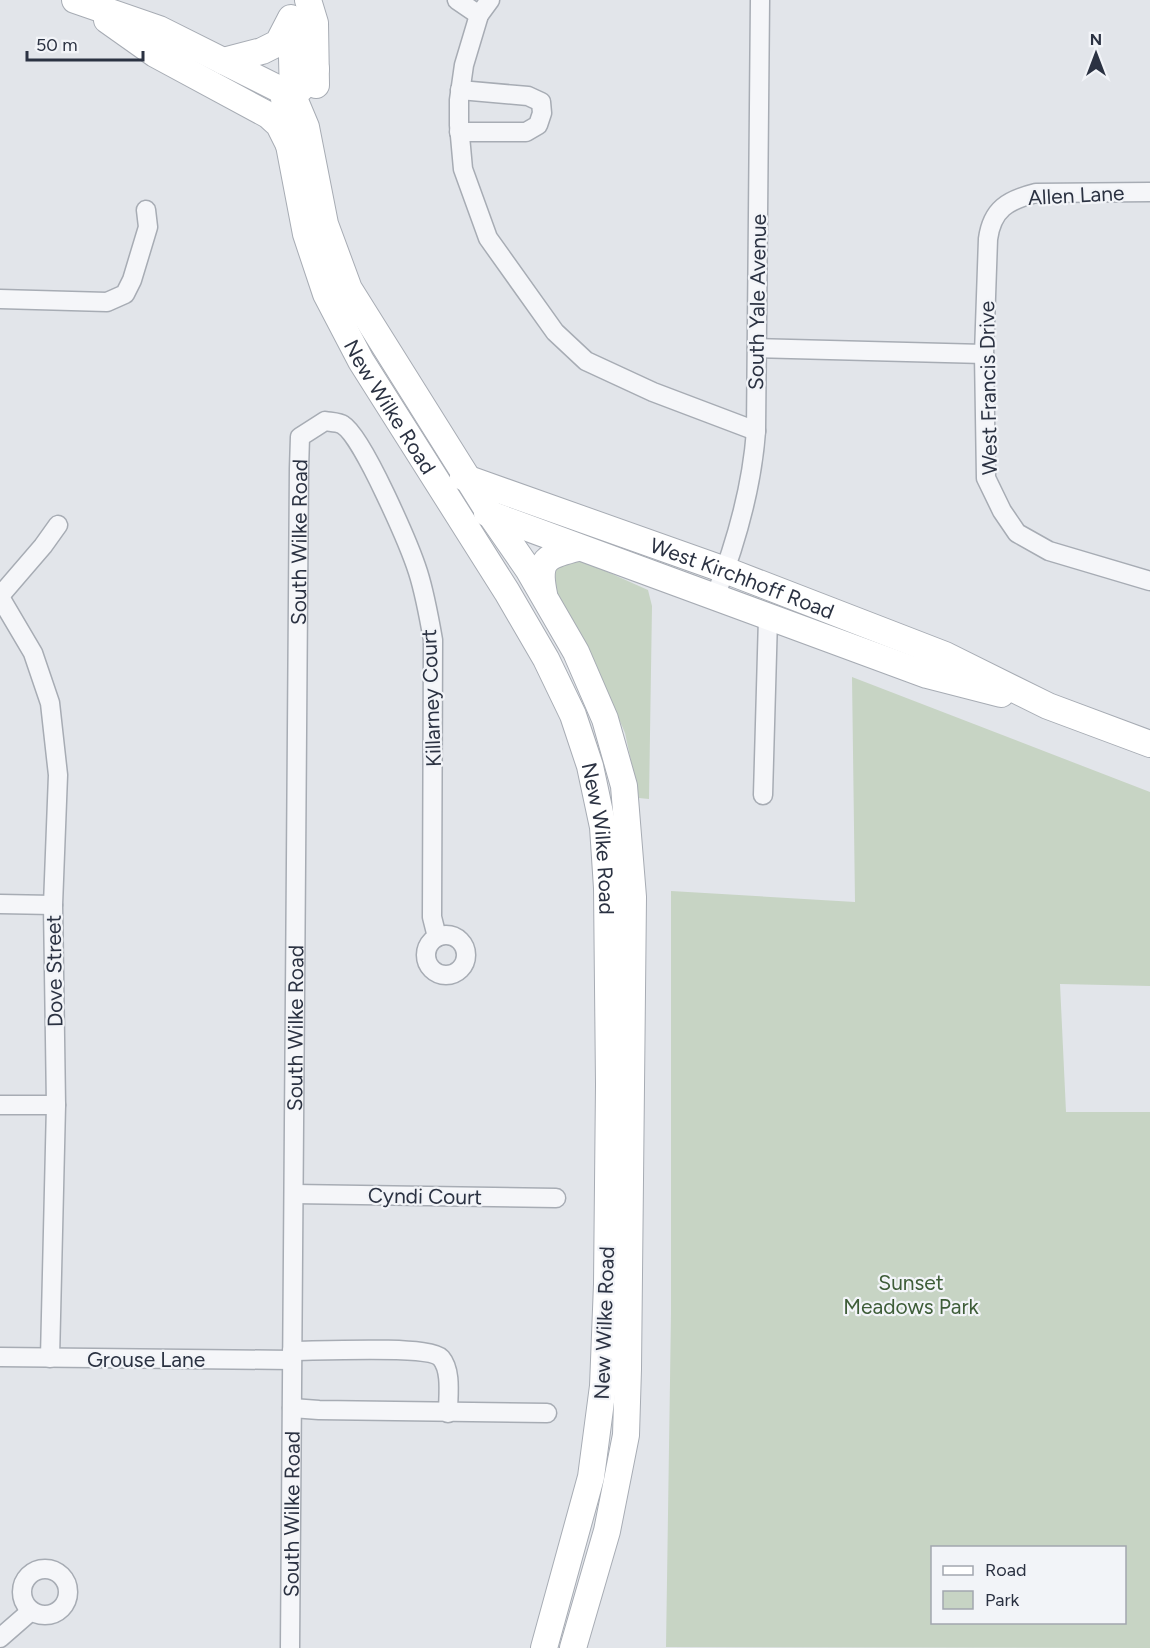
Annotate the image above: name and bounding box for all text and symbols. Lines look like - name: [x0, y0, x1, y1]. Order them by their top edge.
- scale bar: [27, 24, 142, 62]
- north arrow: [1066, 24, 1126, 84]
- text: N: [1090, 30, 1102, 49]
- text: 50 m: [36, 34, 78, 56]
- street label: Allen Lane: [1027, 180, 1125, 210]
- street label: South Yale Avenue: [743, 214, 771, 390]
- street label: West Francis Drive: [974, 301, 1002, 475]
- street label: New Wilke Road: [339, 335, 442, 478]
- street label: South Wilke Road: [285, 458, 312, 625]
- street label: West Kirchhoff Road: [647, 532, 838, 624]
- street label: Killarney Court: [416, 629, 446, 767]
- street label: New Wilke Road: [577, 760, 620, 915]
- street label: Dove Street: [41, 914, 67, 1027]
- street label: South Wilke Road: [282, 945, 308, 1111]
- street label: Cyndi Court: [368, 1183, 482, 1209]
- street label: New Wilke Road: [589, 1246, 619, 1400]
- park label: Sunset Meadows Park: [843, 1270, 980, 1319]
- street label: Grouse Lane: [87, 1347, 205, 1372]
- street label: South Wilke Road: [278, 1431, 304, 1597]
- legend: [931, 1546, 1126, 1624]
- text: Road: [985, 1559, 1026, 1581]
- text: Park: [985, 1589, 1020, 1611]

